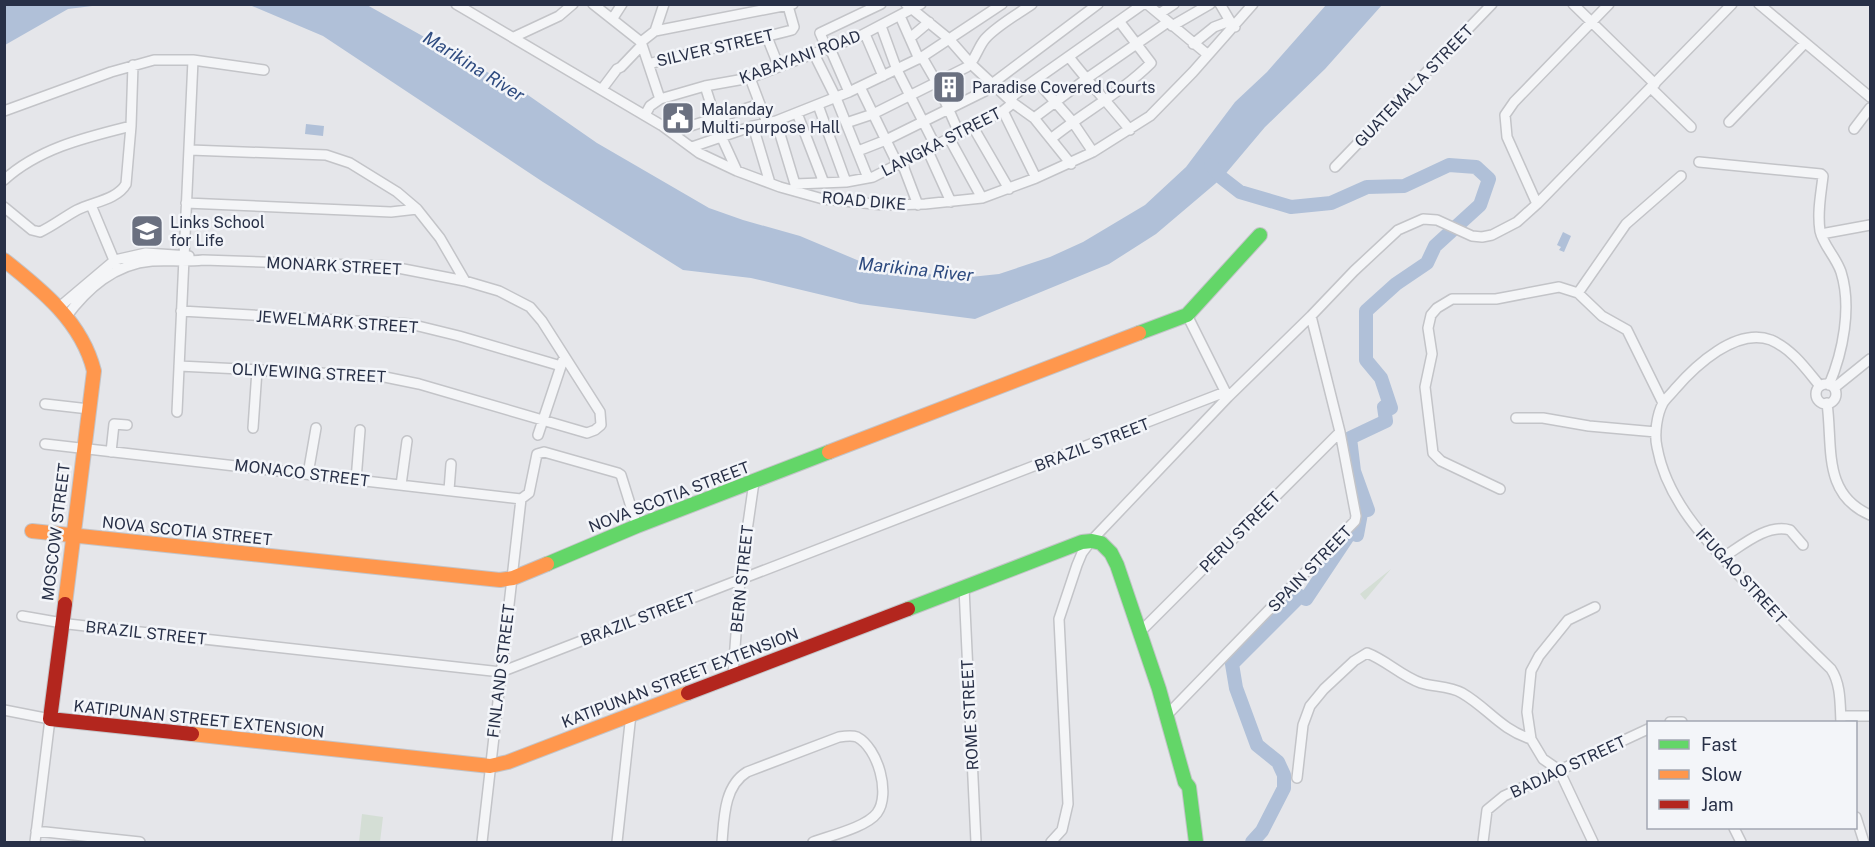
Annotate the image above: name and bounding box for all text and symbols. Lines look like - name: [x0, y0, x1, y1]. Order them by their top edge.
- street label: GUATEMALA STREET: [1351, 21, 1478, 151]
- street label: SILVER STREET: [655, 25, 776, 71]
- water label: Marikina River: [419, 26, 529, 106]
- street label: KABAYANI ROAD: [737, 26, 863, 88]
- building icon: Paradise Covered Courts: [931, 69, 967, 105]
- place label: Paradise Covered Courts: [972, 78, 1155, 97]
- public building icon: Malanday Multi-purpose Hall: [660, 100, 696, 136]
- place label: Malanday Multi-purpose Hall: [701, 100, 840, 137]
- street label: LANGKA STREET: [878, 103, 1004, 180]
- street label: ROAD DIKE: [821, 188, 907, 214]
- school or university icon: Links School for Life: [129, 213, 165, 249]
- place label: Links School for Life: [170, 213, 265, 250]
- street label: MONARK STREET: [266, 253, 403, 279]
- water label: Marikina River: [857, 253, 975, 286]
- street label: JEWELMARK STREET: [255, 307, 419, 337]
- street label: OLIVEWING STREET: [231, 359, 387, 387]
- street label: BRAZIL STREET: [1032, 414, 1153, 476]
- street label: MONACO STREET: [233, 455, 371, 491]
- street label: NOVA SCOTIA STREET: [586, 457, 753, 537]
- street label: MOSCOW STREET: [38, 462, 74, 602]
- street label: PERU STREET: [1196, 487, 1285, 576]
- street label: NOVA SCOTIA STREET: [101, 513, 273, 549]
- street label: SPAIN STREET: [1264, 522, 1356, 616]
- street label: BERN STREET: [727, 524, 757, 634]
- street label: IFUGAO STREET: [1692, 524, 1791, 628]
- street label: BRAZIL STREET: [578, 588, 699, 650]
- street label: FINLAND STREET: [483, 603, 519, 739]
- street label: BRAZIL STREET: [85, 617, 208, 649]
- street label: KATIPUNAN STREET EXTENSION: [559, 624, 801, 732]
- street label: ROME STREET: [958, 659, 982, 771]
- street label: KATIPUNAN STREET EXTENSION: [73, 696, 325, 742]
- legend: [1647, 721, 1857, 829]
- street label: BADJAO STREET: [1507, 732, 1629, 802]
- text: Fast: [1701, 734, 1737, 755]
- text: Slow: [1701, 764, 1742, 785]
- text: Jam: [1701, 794, 1734, 815]

